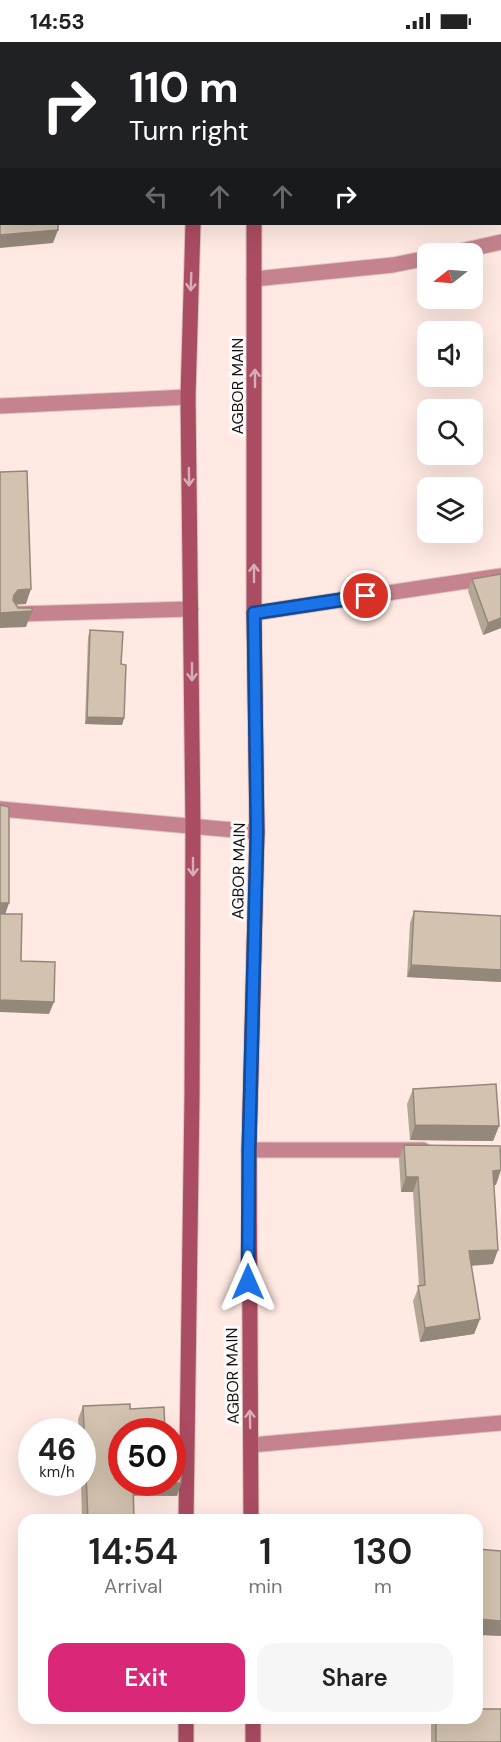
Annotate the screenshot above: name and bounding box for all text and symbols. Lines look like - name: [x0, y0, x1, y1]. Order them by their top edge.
- text: 14:53: [30, 7, 85, 36]
- text: 110 m: [129, 60, 239, 115]
- icon: right: [30, 66, 108, 144]
- text: Turn right: [129, 113, 249, 148]
- icon: left: [140, 180, 173, 213]
- icon: ahead: [203, 180, 236, 213]
- icon: ahead: [266, 180, 299, 213]
- icon: right: [329, 180, 362, 213]
- north arrow: [417, 243, 483, 309]
- map controls: [417, 243, 483, 543]
- one-way arrow: [186, 271, 197, 291]
- button: sound: [417, 321, 483, 387]
- street label: AGBOR MAIN: [227, 338, 248, 434]
- one-way arrow: [249, 369, 261, 389]
- button: search: [417, 399, 483, 465]
- one-way arrow: [184, 466, 195, 486]
- button: layers: [417, 477, 483, 543]
- one-way arrow: [248, 564, 260, 584]
- pin: [340, 570, 391, 621]
- icon: arrive: [349, 579, 382, 612]
- one-way arrow: [186, 661, 198, 681]
- street label: AGBOR MAIN: [227, 822, 250, 920]
- one-way arrow: [187, 856, 198, 876]
- position arrow: [216, 1250, 280, 1314]
- street label: AGBOR MAIN: [221, 1327, 244, 1425]
- one-way arrow: [244, 1410, 256, 1430]
- speed limit sign: 50: [108, 1418, 186, 1496]
- text: 46: [38, 1430, 76, 1469]
- text: km/h: [39, 1462, 75, 1482]
- text: 14:54: [89, 1528, 178, 1575]
- text: 1: [259, 1528, 272, 1575]
- text: 130: [353, 1528, 412, 1575]
- text: Arrival: [104, 1573, 162, 1599]
- text: min: [248, 1573, 283, 1599]
- text: m: [374, 1573, 392, 1599]
- button: Exit: [48, 1643, 245, 1712]
- button: Share: [257, 1643, 453, 1712]

